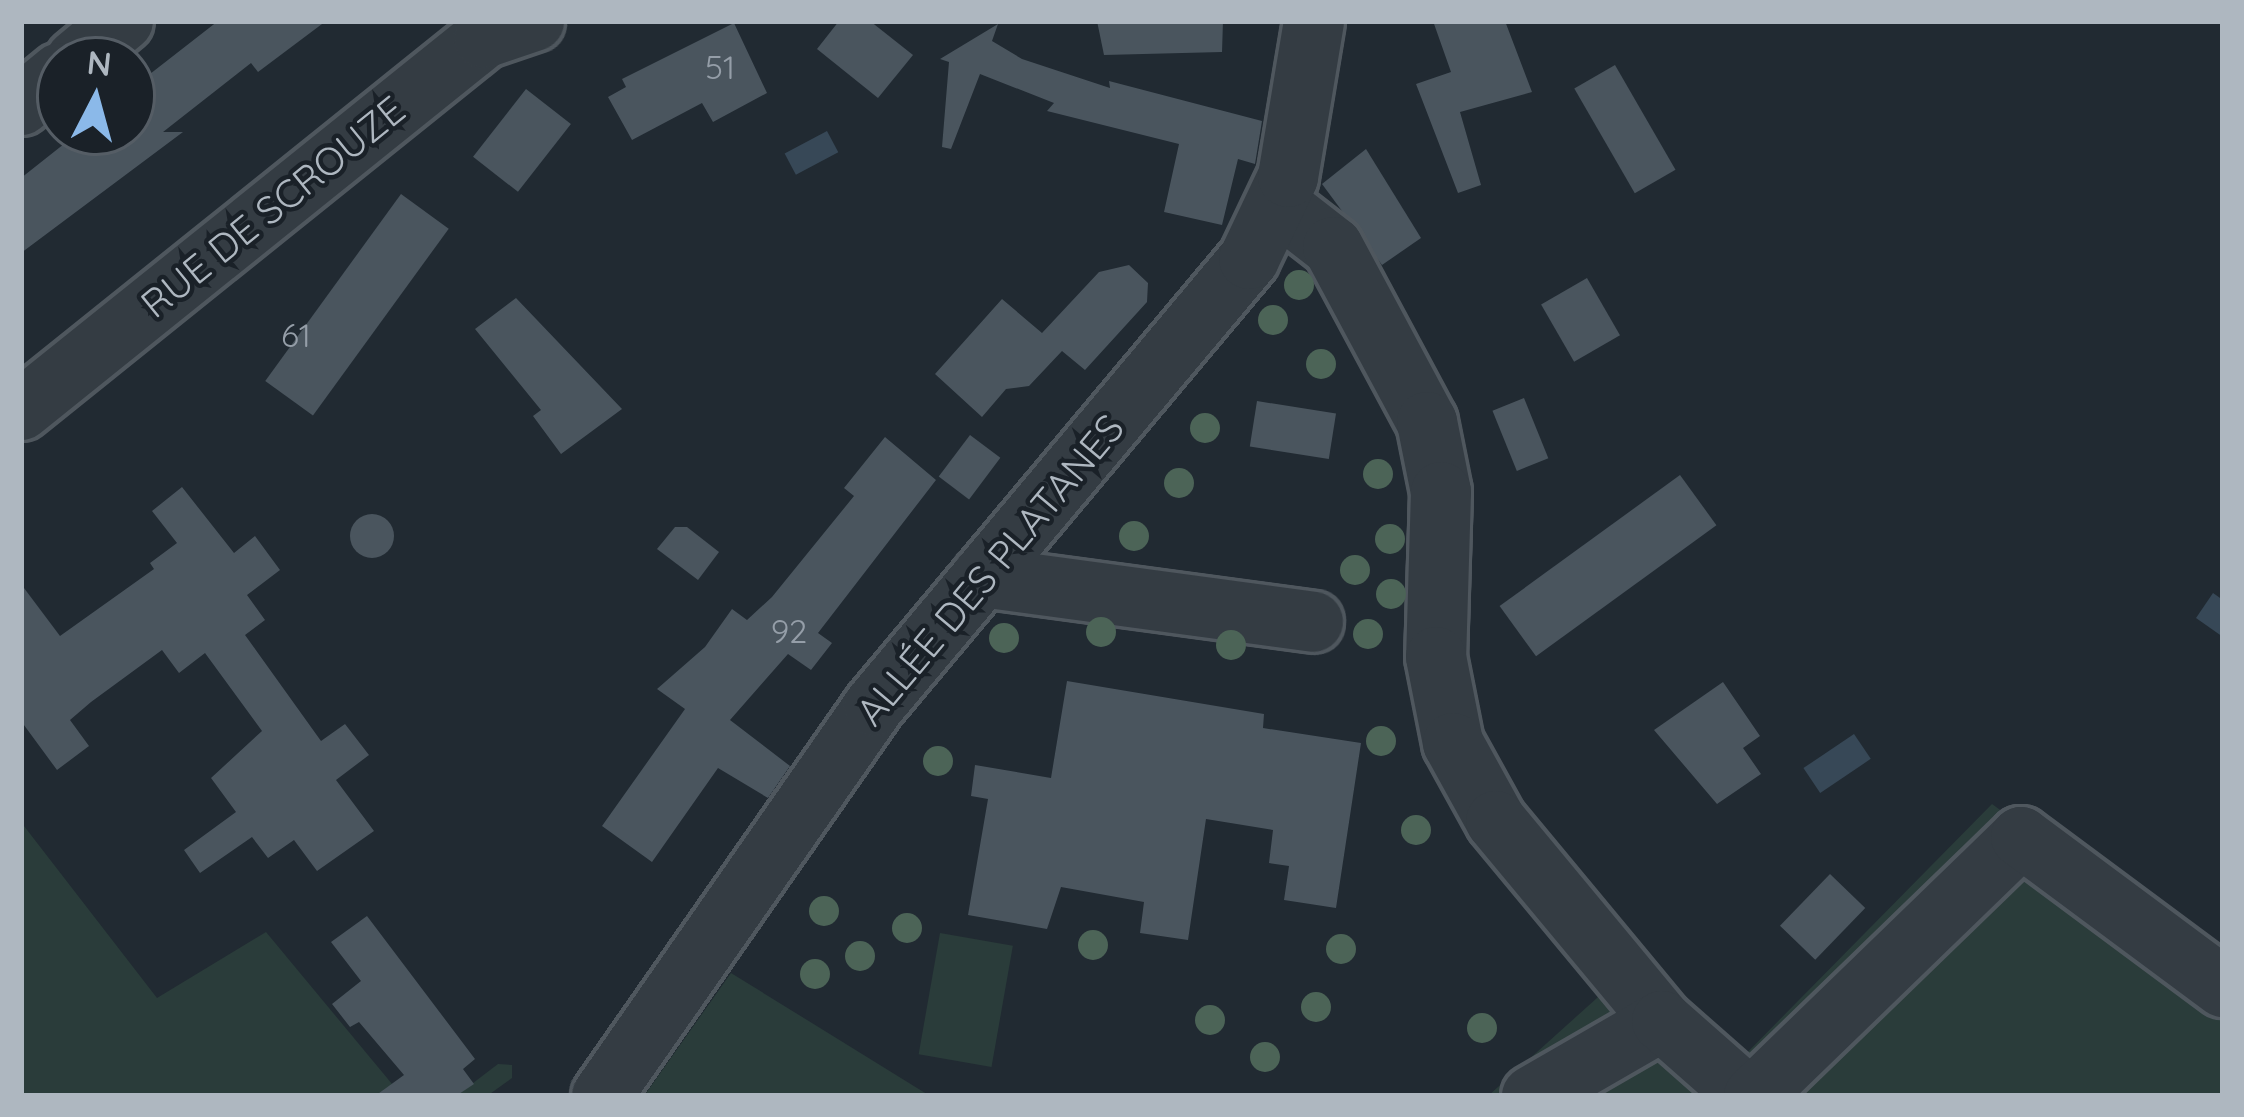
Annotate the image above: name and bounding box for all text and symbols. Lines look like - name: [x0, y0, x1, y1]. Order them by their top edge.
- north arrow: [36, 36, 156, 156]
- text: N: [85, 41, 114, 84]
- house number: 51: [705, 47, 735, 87]
- street label: RUE DE SCROUZE: [132, 86, 414, 328]
- house number: 61: [281, 315, 311, 355]
- street label: ALLÉE DES PLATANES: [846, 405, 1134, 735]
- house number: 92: [771, 611, 807, 651]

